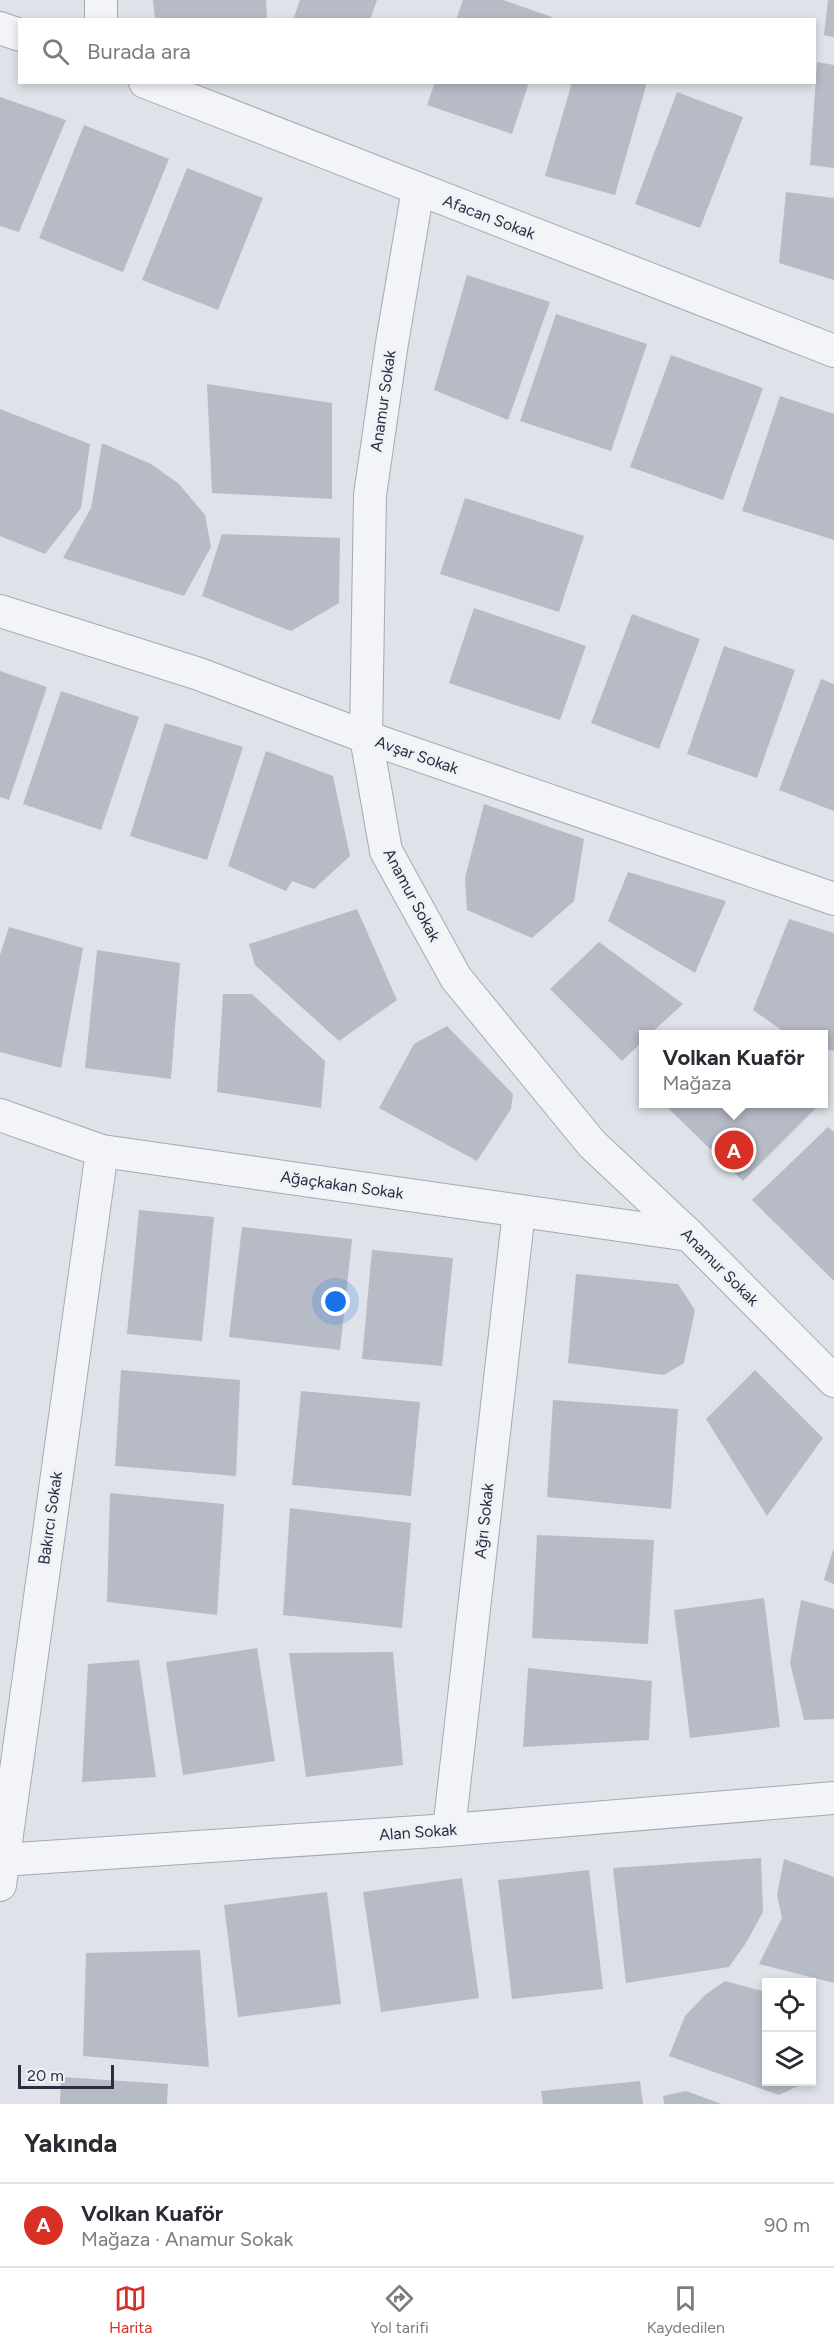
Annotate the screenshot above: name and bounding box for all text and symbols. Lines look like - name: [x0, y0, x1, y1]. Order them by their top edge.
- search box: [18, 18, 816, 84]
- icon: search: [39, 35, 72, 68]
- text: Burada ara: [87, 38, 191, 65]
- street label: Afacan Sokak: [440, 191, 538, 243]
- street label: Anamur Sokak: [366, 349, 400, 453]
- street label: Avşar Sokak: [373, 732, 461, 778]
- street label: Anamur Sokak: [380, 845, 445, 945]
- popup: [639, 1030, 828, 1108]
- text: Volkan Kuaför: [662, 1044, 805, 1071]
- text: Mağaza: [662, 1071, 732, 1095]
- pin: A: [714, 1128, 754, 1172]
- street label: Ağaçkakan Sokak: [279, 1167, 405, 1203]
- street label: Anamur Sokak: [677, 1224, 763, 1310]
- your location: [321, 1287, 350, 1316]
- street label: Bakırcı Sokak: [34, 1470, 66, 1566]
- street label: Ağrı Sokak: [471, 1482, 497, 1560]
- street label: Alan Sokak: [378, 1820, 458, 1844]
- map controls: [762, 1978, 816, 2086]
- button: locate: [762, 1978, 816, 2032]
- button: layers: [762, 2032, 816, 2086]
- scale bar: [18, 2062, 114, 2090]
- text: 20 m: [27, 2066, 64, 2085]
- text: Yakında: [24, 2127, 117, 2159]
- text: Volkan Kuaför: [81, 2200, 223, 2227]
- text: A: [36, 2213, 51, 2237]
- text: 90 m: [764, 2213, 810, 2237]
- text: Mağaza · Anamur Sokak: [81, 2227, 293, 2251]
- tab: Harita: [109, 2282, 152, 2337]
- tab: Yol tarifi: [370, 2282, 429, 2337]
- tab: Kaydedilen: [647, 2282, 725, 2337]

